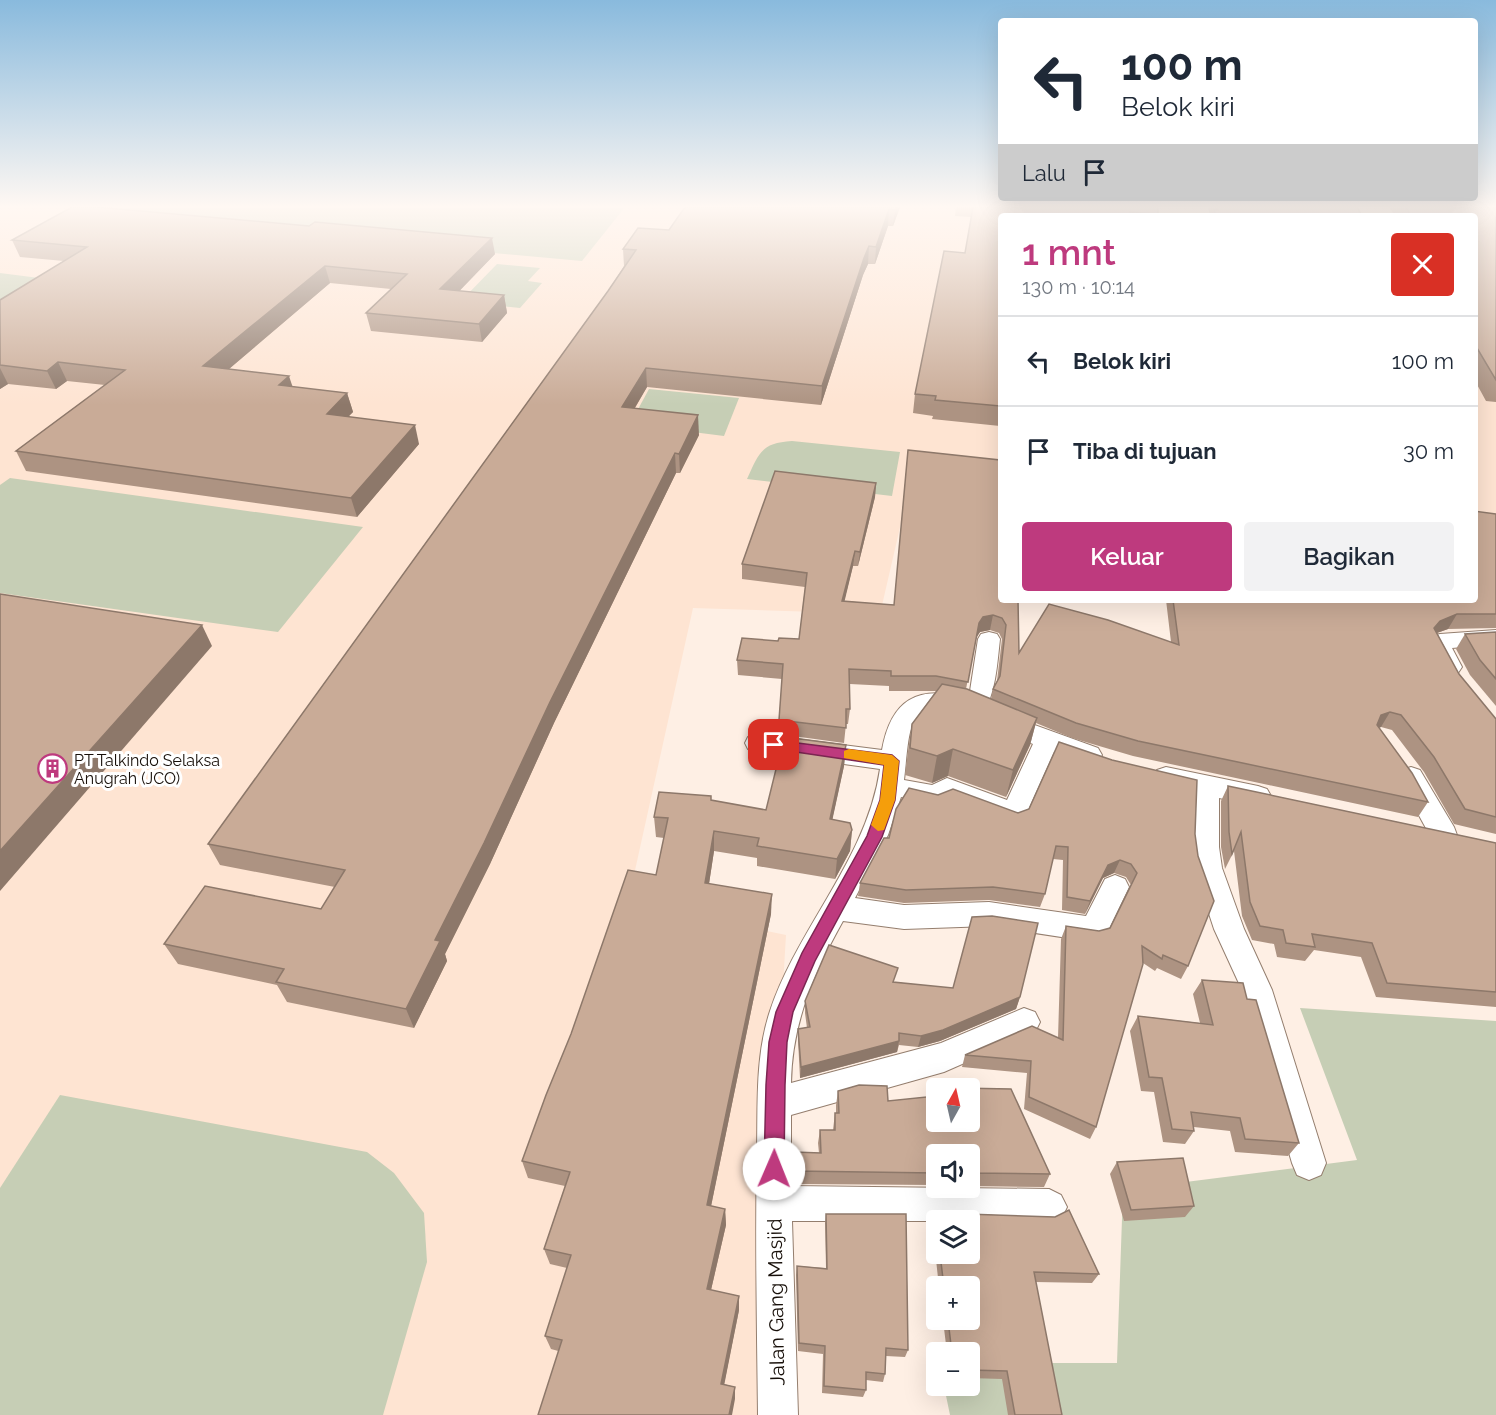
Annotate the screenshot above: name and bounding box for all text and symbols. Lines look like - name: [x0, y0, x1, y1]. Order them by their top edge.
- text: 100 m: [1121, 41, 1243, 90]
- icon: left: [1022, 42, 1100, 120]
- text: Belok kiri: [1121, 91, 1235, 122]
- icon: arrive: [1078, 156, 1111, 189]
- text: Lalu: [1022, 160, 1066, 186]
- text: 1 mnt: [1022, 231, 1116, 273]
- button: close: [1391, 233, 1454, 296]
- text: 130 m · 10:14: [1022, 275, 1135, 299]
- icon: left: [1022, 345, 1055, 378]
- text: Belok kiri: [1073, 348, 1171, 374]
- text: 100 m: [1392, 348, 1454, 374]
- icon: arrive: [1022, 435, 1055, 468]
- text: Tiba di tujuan: [1073, 438, 1216, 464]
- text: 30 m: [1403, 438, 1454, 464]
- button: Keluar: [1022, 522, 1232, 591]
- button: Bagikan: [1244, 522, 1454, 591]
- pin: [748, 719, 799, 770]
- icon: arrive: [757, 728, 790, 761]
- place label: PT Talkindo Selaksa Anugrah (JCO): [74, 751, 220, 788]
- building icon: PT Talkindo Selaksa Anugrah (JCO): [37, 753, 69, 785]
- north arrow: [926, 1078, 980, 1132]
- map controls: [926, 1078, 980, 1396]
- position arrow: [742, 1137, 806, 1201]
- button: sound: [926, 1144, 980, 1198]
- button: layers: [926, 1210, 980, 1264]
- street label: Jalan Gang Masjid: [763, 1218, 789, 1386]
- button: +: [926, 1276, 980, 1330]
- button: −: [926, 1342, 980, 1396]

